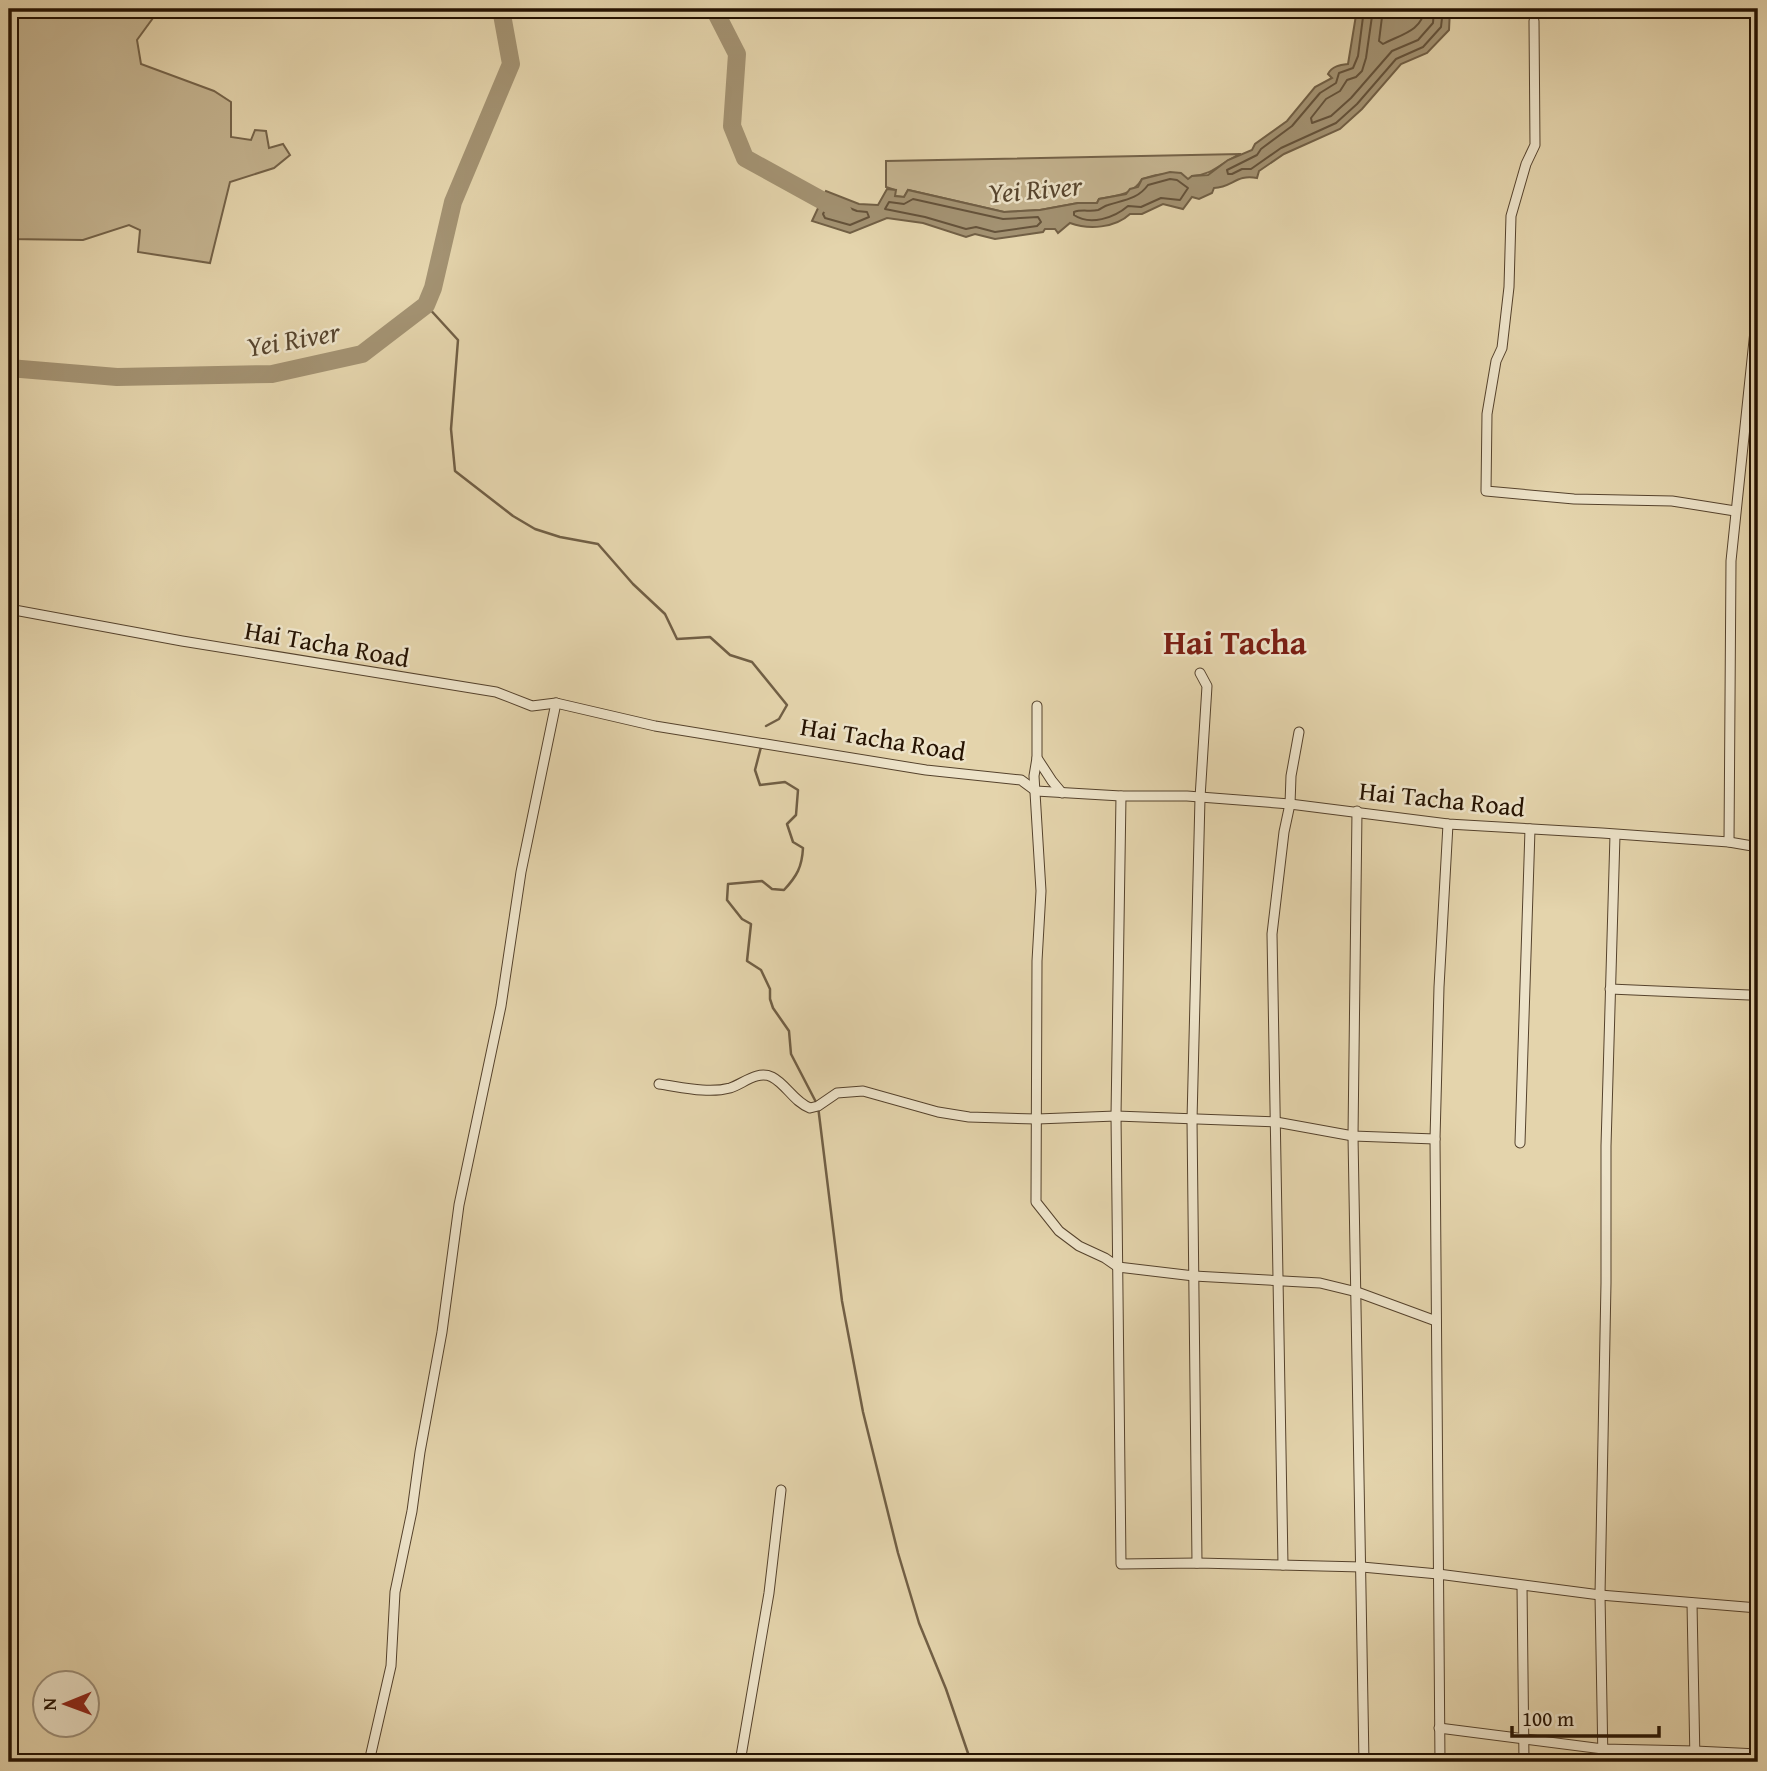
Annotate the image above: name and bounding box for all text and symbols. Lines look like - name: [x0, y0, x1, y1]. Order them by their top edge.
- water label: Yei River: [986, 164, 1085, 213]
- water label: Yei River: [243, 310, 345, 367]
- street label: Hai Tacha Road: [242, 610, 413, 677]
- district label: Hai Tacha: [1163, 618, 1307, 666]
- street label: Hai Tacha Road: [798, 706, 969, 771]
- street label: Hai Tacha Road: [1357, 770, 1527, 827]
- north arrow: [32, 1670, 102, 1740]
- scale bar: [1512, 1694, 1658, 1738]
- text: N: [35, 1697, 63, 1711]
- text: 100 m: [1522, 1703, 1574, 1734]

